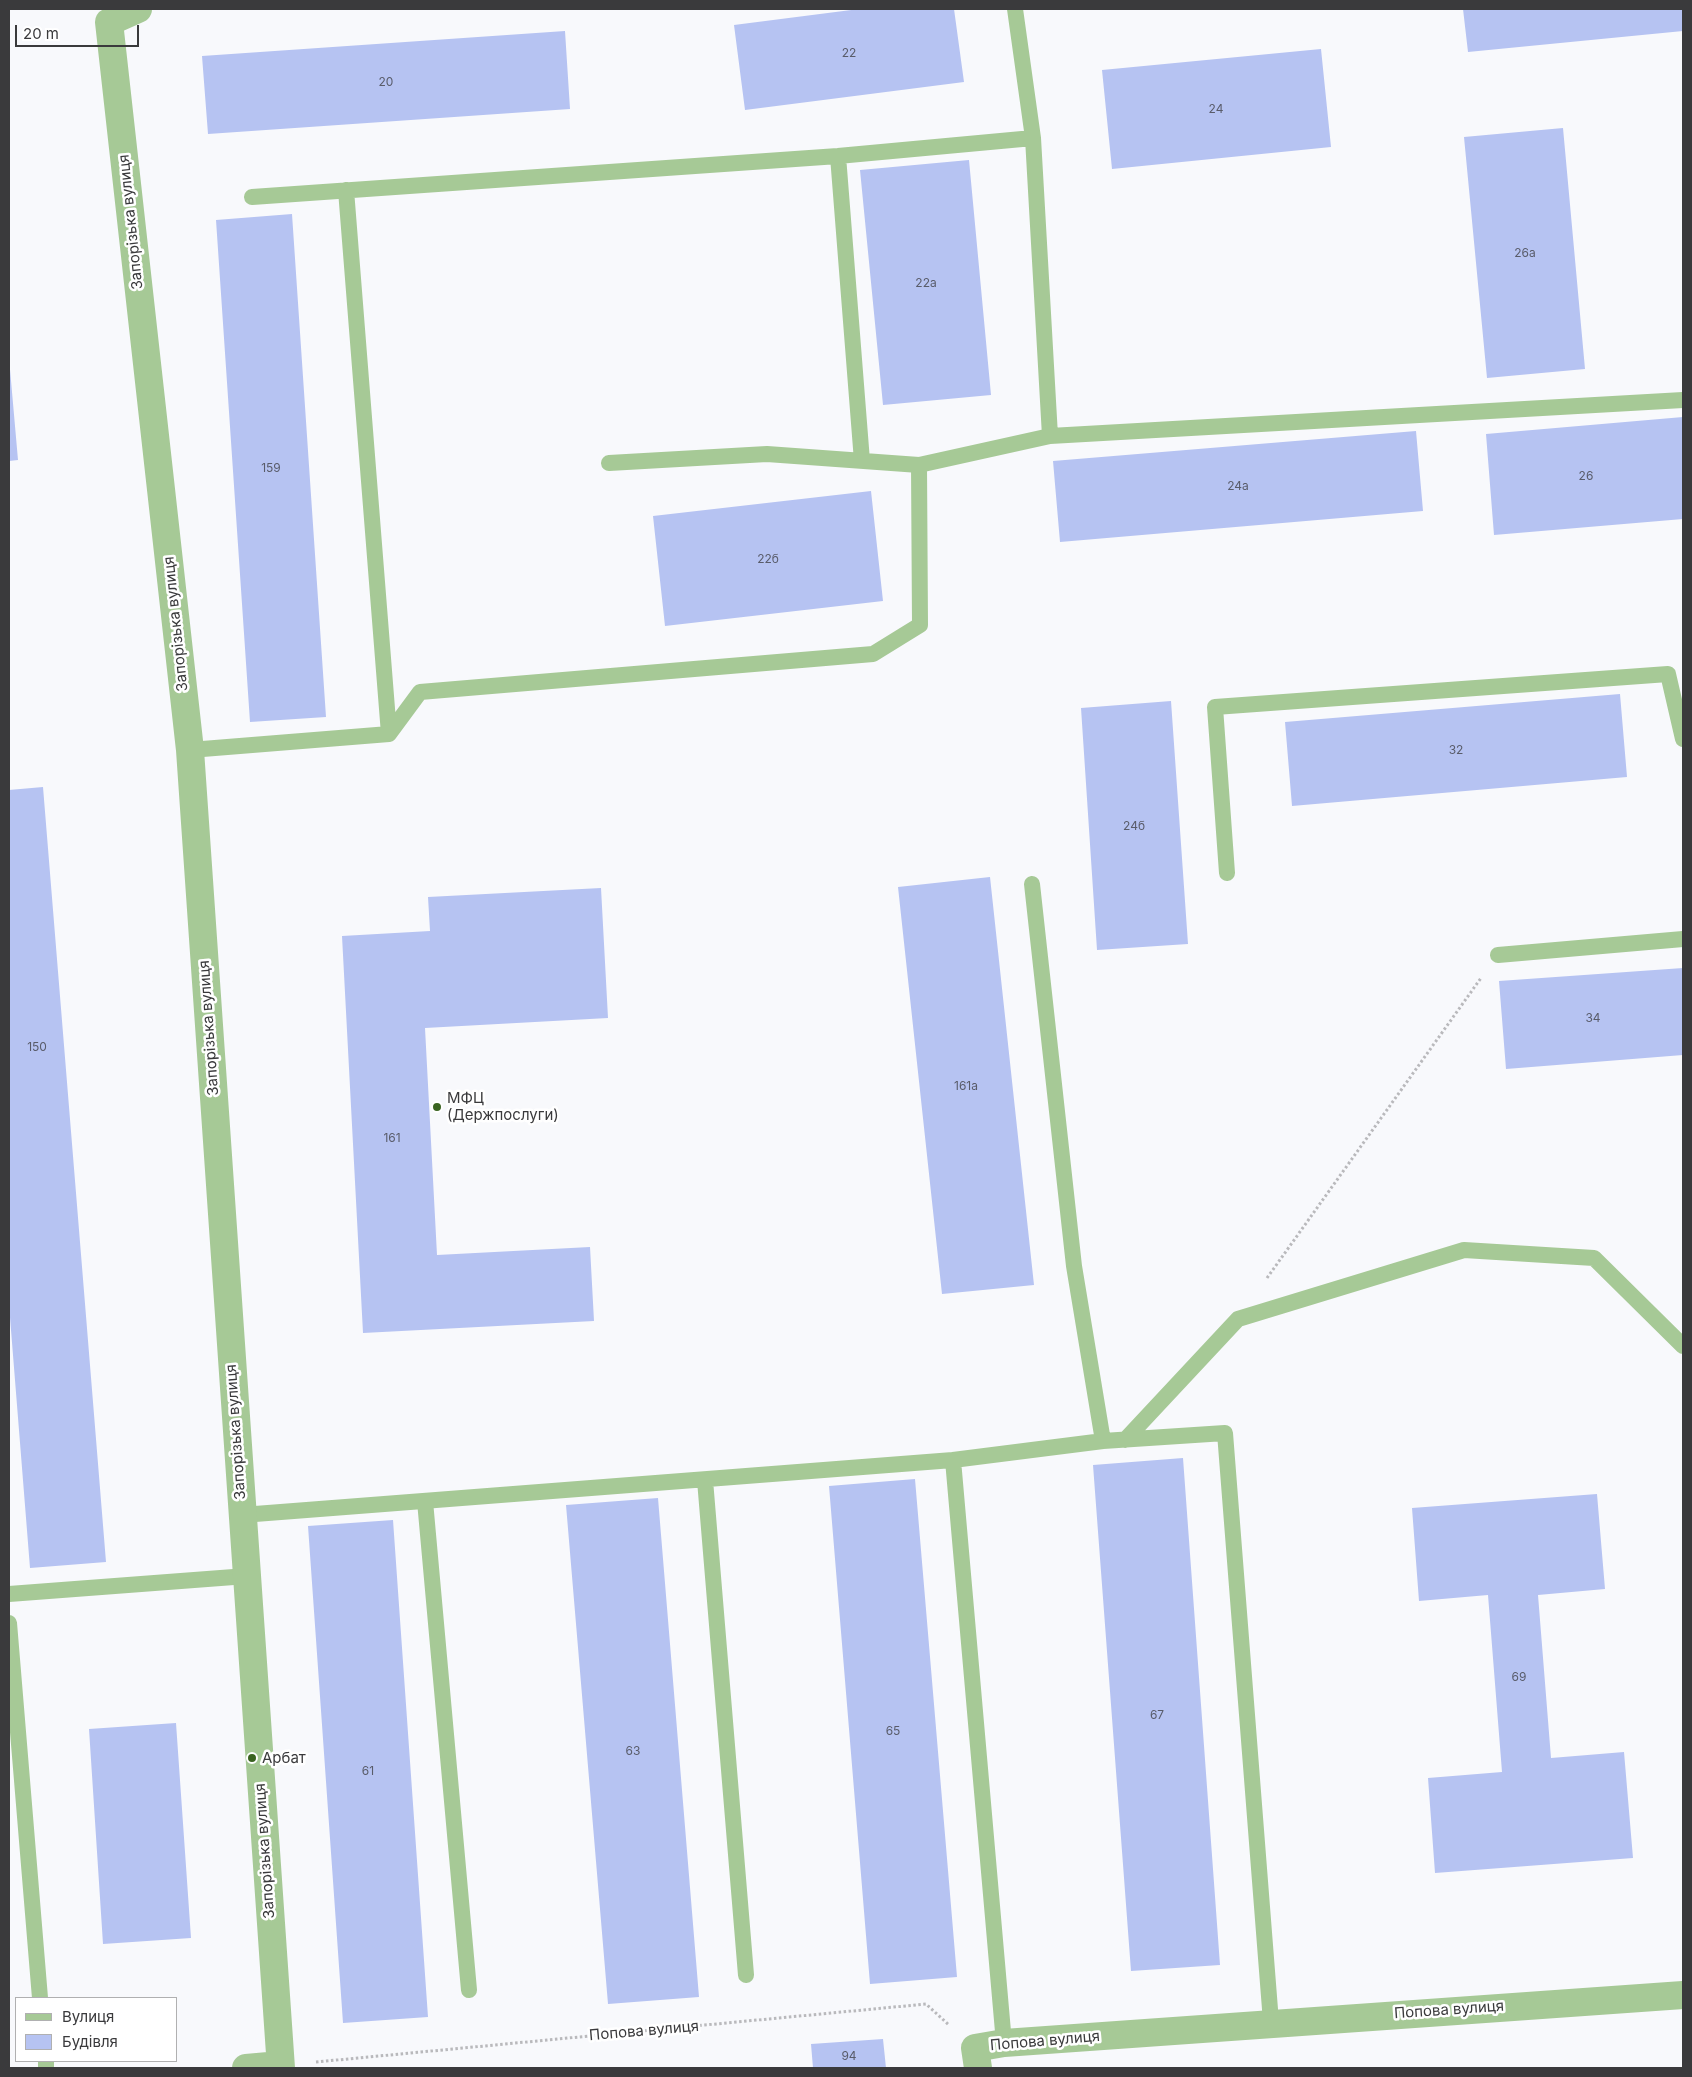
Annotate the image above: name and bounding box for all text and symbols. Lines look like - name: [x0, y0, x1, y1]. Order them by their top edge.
- scale bar: [18, 15, 141, 47]
- text: 20 m: [23, 24, 59, 43]
- house number: 22: [842, 46, 856, 60]
- house number: 20: [379, 75, 393, 89]
- house number: 24: [1209, 102, 1223, 116]
- street label: Запорізька вулиця: [115, 153, 147, 291]
- house number: 26а: [1514, 246, 1536, 260]
- house number: 22а: [915, 276, 937, 290]
- house number: 159: [261, 461, 281, 475]
- house number: 26: [1579, 469, 1593, 483]
- house number: 24а: [1227, 479, 1249, 493]
- house number: 22б: [757, 552, 779, 566]
- street label: Запорізька вулиця: [160, 555, 192, 693]
- house number: 32: [1449, 743, 1463, 757]
- house number: 24б: [1123, 819, 1145, 833]
- street label: Запорізька вулиця: [195, 960, 223, 1096]
- house number: 34: [1585, 1011, 1601, 1025]
- house number: 150: [27, 1040, 47, 1054]
- house number: 161а: [954, 1079, 978, 1093]
- place label: МФЦ (Держпослуги): [447, 1089, 559, 1124]
- marker: МФЦ (Держпослуги): [431, 1101, 443, 1113]
- house number: 161: [383, 1131, 401, 1145]
- street label: Запорізька вулиця: [222, 1364, 250, 1500]
- house number: 69: [1512, 1670, 1526, 1684]
- house number: 67: [1150, 1708, 1164, 1722]
- house number: 65: [886, 1724, 900, 1738]
- house number: 63: [626, 1744, 640, 1758]
- place label: Арбат: [262, 1749, 306, 1767]
- marker: Арбат: [246, 1752, 258, 1764]
- house number: 61: [362, 1764, 374, 1778]
- street label: Запорізька вулиця: [251, 1783, 279, 1919]
- legend: [15, 1997, 178, 2062]
- street label: Попова вулиця: [1393, 1997, 1505, 2023]
- text: Вулиця: [62, 2007, 114, 2026]
- street label: Попова вулиця: [588, 2017, 700, 2045]
- street label: Попова вулиця: [989, 2027, 1101, 2055]
- text: Будівля: [62, 2032, 118, 2051]
- house number: 94: [841, 2049, 857, 2063]

